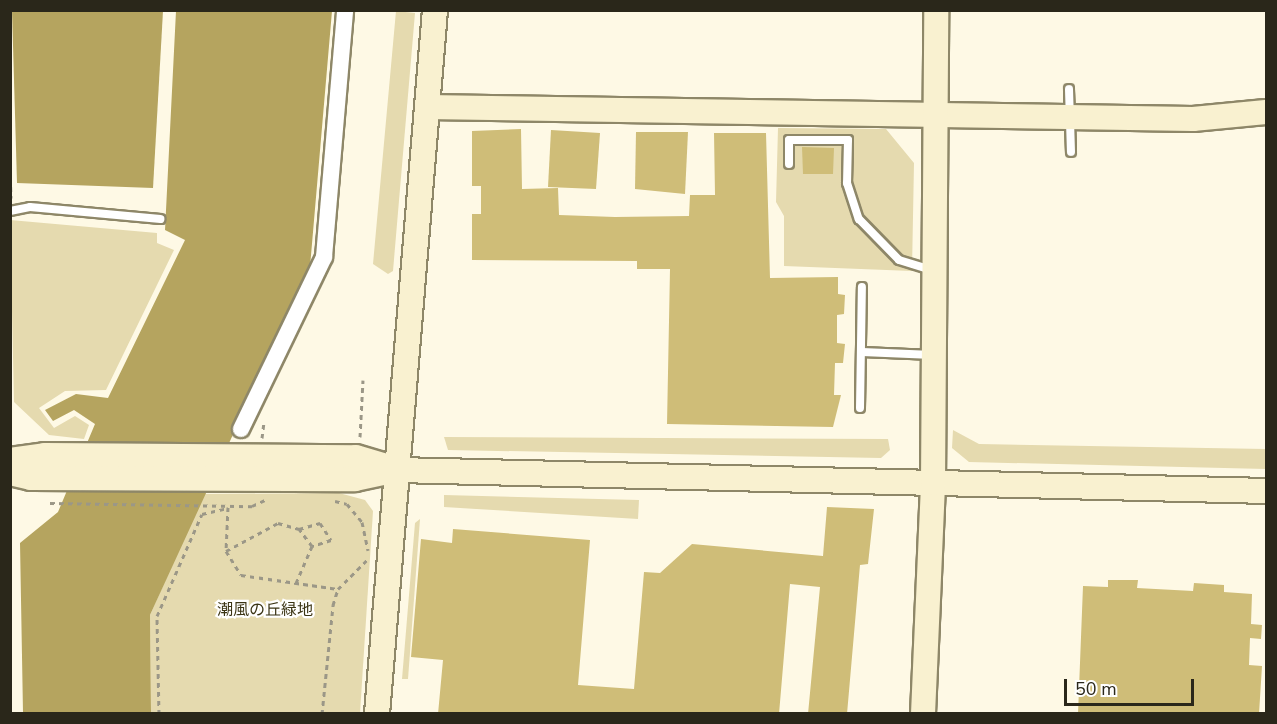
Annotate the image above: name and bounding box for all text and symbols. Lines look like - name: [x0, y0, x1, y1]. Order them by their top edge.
- park label: 潮風の丘緑地: [217, 600, 313, 620]
- scale bar: [1067, 667, 1198, 705]
- text: 50 m: [1075, 677, 1117, 701]

